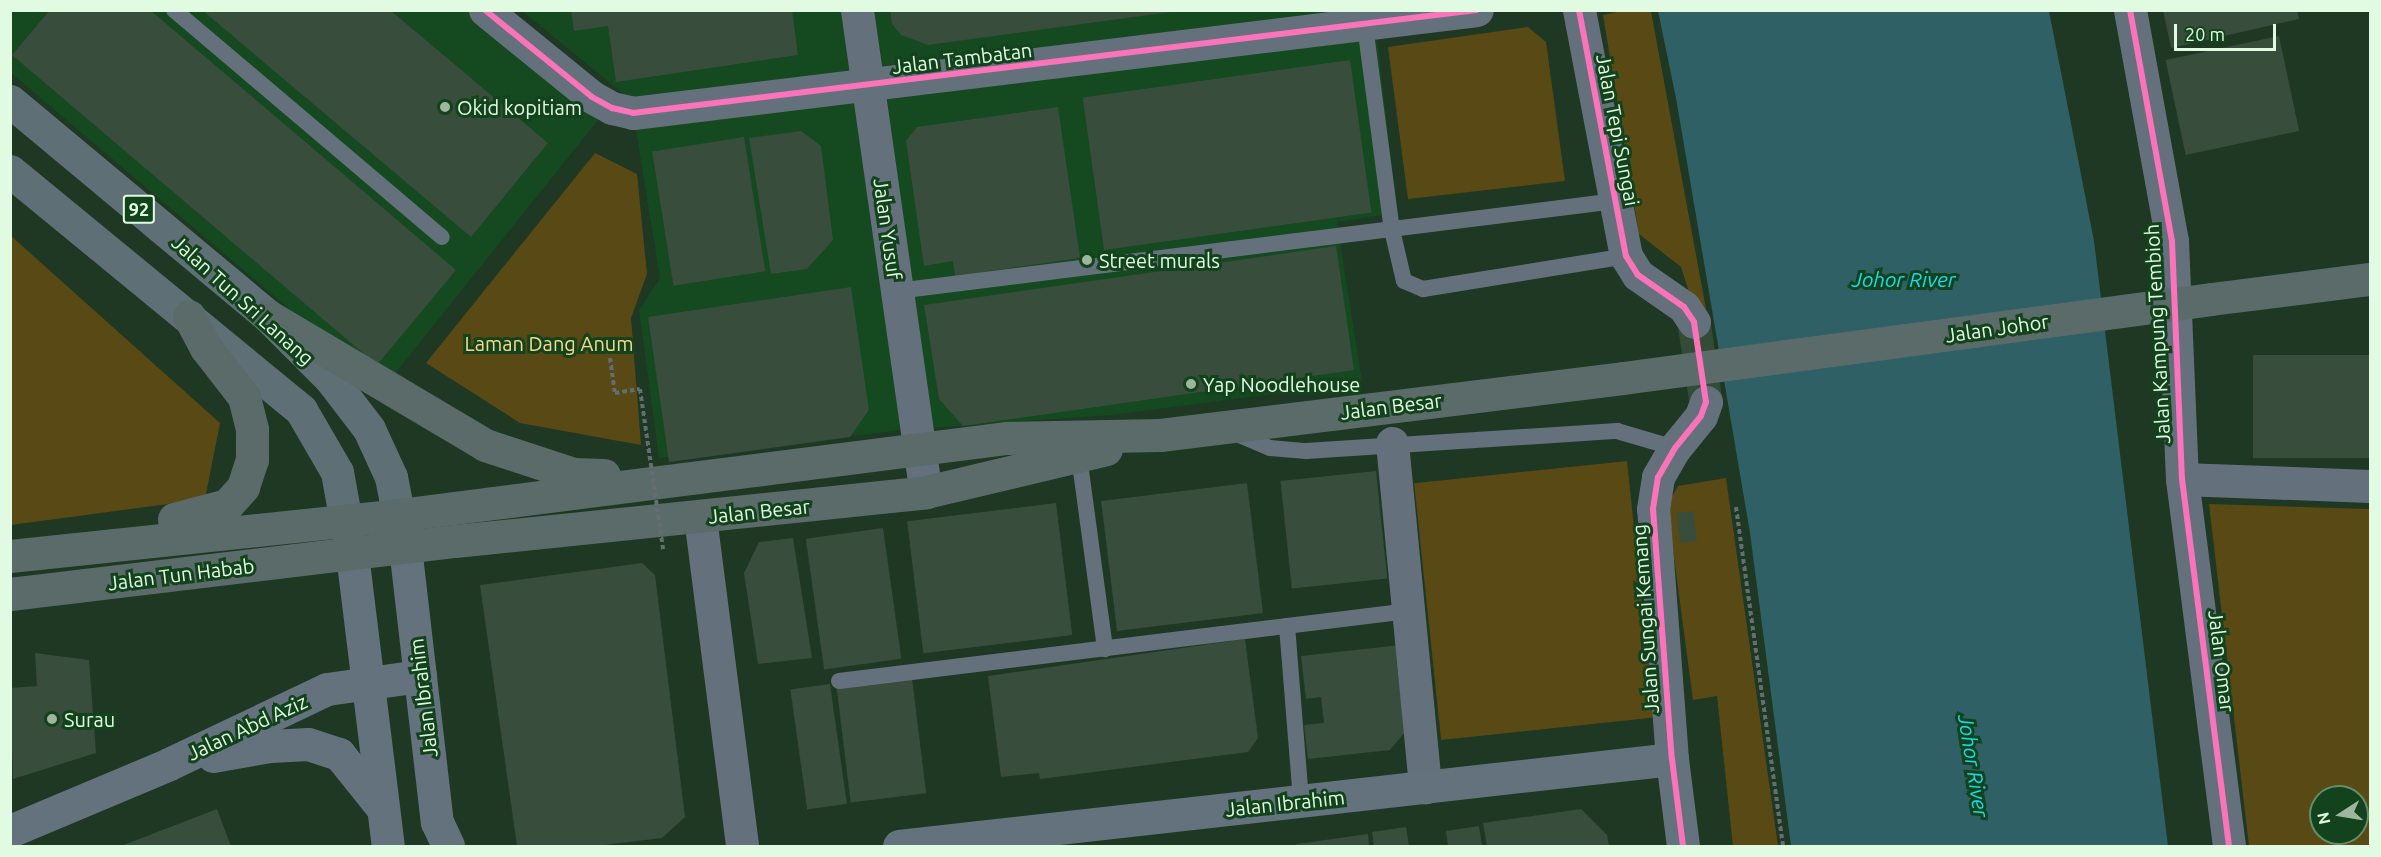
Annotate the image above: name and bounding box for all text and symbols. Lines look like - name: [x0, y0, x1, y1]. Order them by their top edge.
- scale bar: [2177, 12, 2279, 50]
- text: 20 m: [2185, 24, 2225, 44]
- street label: Jalan Tambatan: [891, 37, 1033, 79]
- street label: Jalan Tepi Sungai: [1592, 52, 1644, 208]
- place label: Okid kopitiam: [457, 95, 582, 119]
- marker: Okid kopitiam: [438, 100, 452, 114]
- street label: Jalan Yusuf: [869, 177, 907, 281]
- road number: 92: [122, 194, 156, 224]
- street label: Jalan Kampung Tembioh: [2139, 223, 2175, 445]
- street label: Jalan Tun Sri Lanang: [167, 230, 319, 370]
- place label: Street murals: [1099, 248, 1220, 272]
- marker: Street murals: [1080, 253, 1094, 267]
- water label: Johor River: [1852, 266, 1956, 292]
- street label: Jalan Johor: [1944, 309, 2050, 347]
- park label: Laman Dang Anum: [464, 331, 634, 355]
- place label: Yap Noodlehouse: [1203, 372, 1360, 396]
- marker: Yap Noodlehouse: [1184, 377, 1198, 391]
- street label: Jalan Besar: [1339, 388, 1443, 424]
- street label: Jalan Besar: [707, 494, 811, 528]
- street label: Jalan Sungai Kemang: [1626, 524, 1664, 714]
- street label: Jalan Tun Habab: [106, 553, 256, 595]
- street label: Jalan Omar: [2204, 609, 2240, 713]
- street label: Jalan Ibrahim: [404, 637, 442, 759]
- street label: Jalan Abd Aziz: [183, 689, 311, 765]
- place label: Surau: [64, 707, 115, 731]
- marker: Surau: [45, 712, 59, 726]
- water label: Johor River: [1953, 713, 1995, 819]
- street label: Jalan Ibrahim: [1224, 785, 1346, 821]
- north arrow: [2309, 785, 2369, 845]
- text: N: [2313, 811, 2333, 826]

